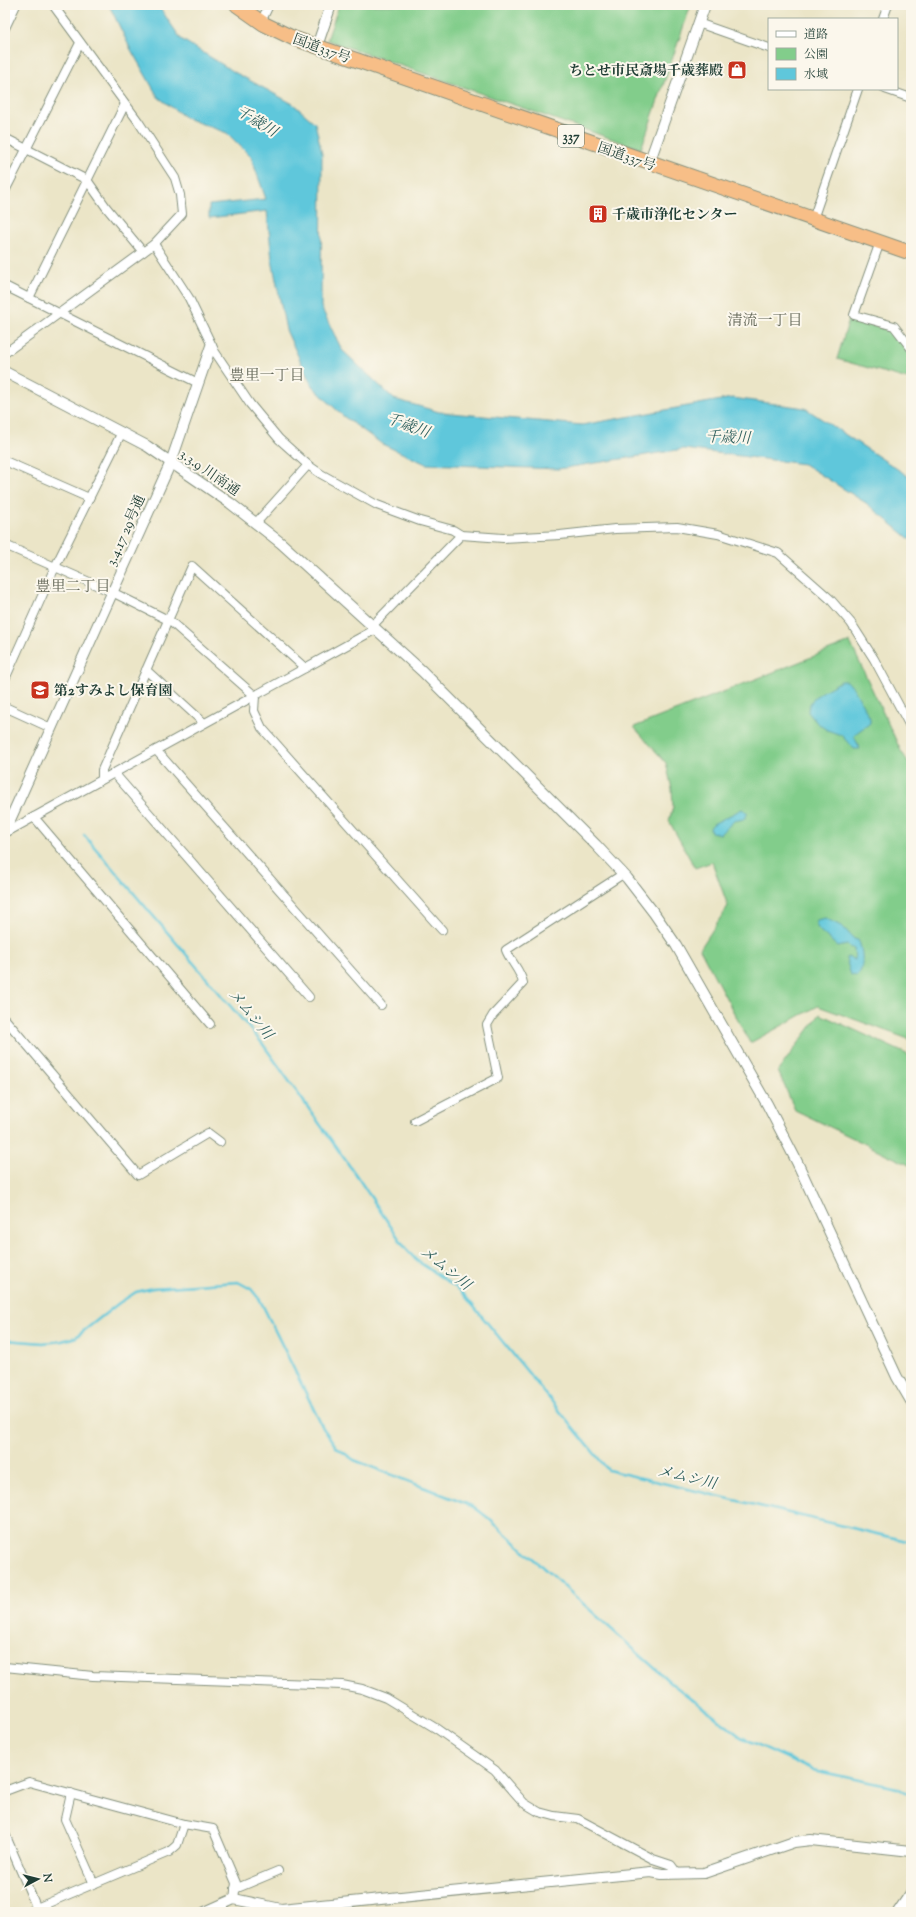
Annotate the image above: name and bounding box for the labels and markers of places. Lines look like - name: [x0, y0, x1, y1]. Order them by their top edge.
- shop icon: ちとせ市民斎場千歳葬殿: [726, 59, 748, 81]
- place label: ちとせ市民斎場千歳葬殿: [569, 62, 723, 82]
- building icon: 千歳市浄化センター: [587, 203, 609, 225]
- place label: 千歳市浄化センター: [612, 206, 737, 226]
- school or university icon: 第2すみよし保育園: [29, 679, 51, 701]
- place label: 第2すみよし保育園: [54, 682, 173, 702]

